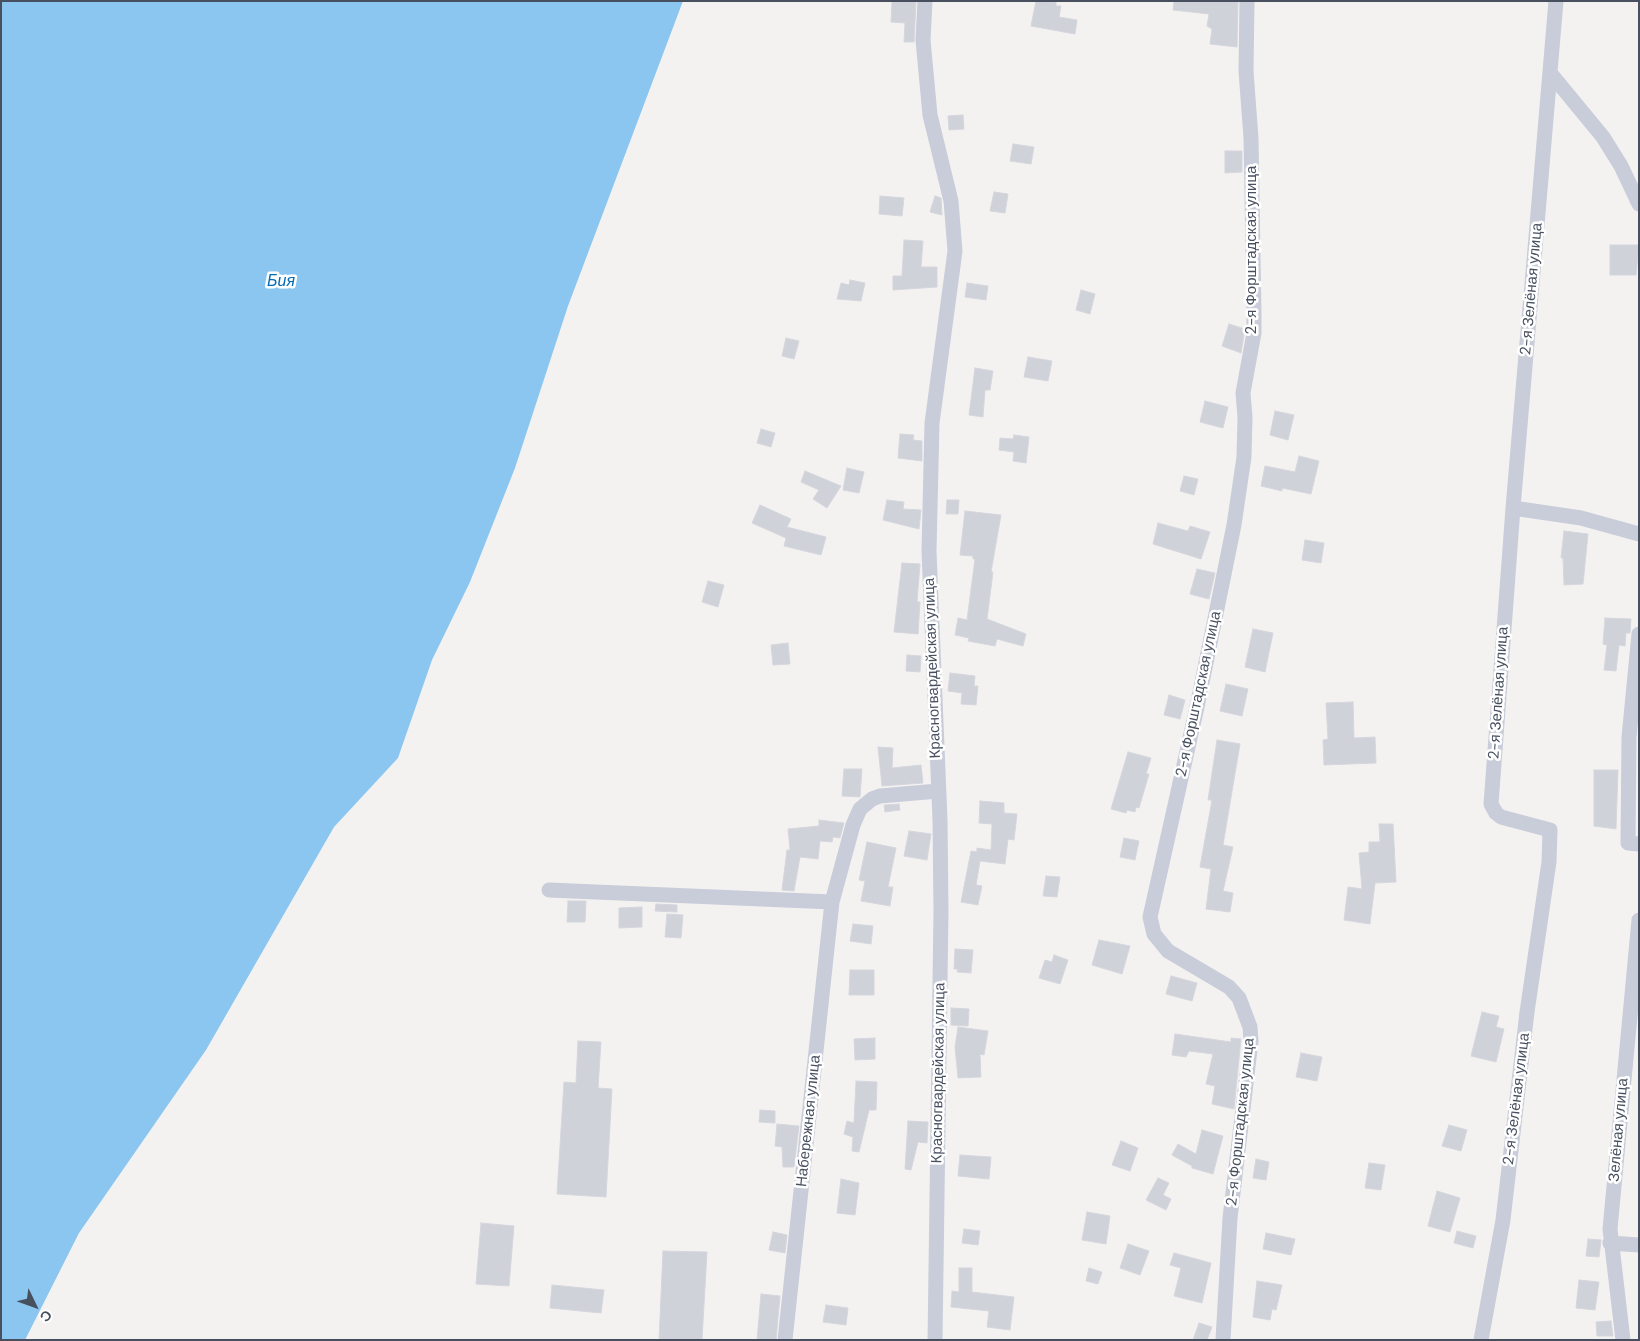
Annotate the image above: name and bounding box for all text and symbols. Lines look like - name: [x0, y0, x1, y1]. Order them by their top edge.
- street label: 2-я Форштадская улица: [1243, 166, 1261, 334]
- street label: 2-я Зелёная улица: [1517, 222, 1547, 356]
- water label: Бия: [267, 272, 295, 292]
- street label: Красногвардейская улица: [921, 577, 945, 759]
- street label: 2-я Форштадская улица: [1173, 610, 1225, 778]
- street label: 2-я Зелёная улица: [1485, 626, 1513, 760]
- street label: Красногвардейская улица: [928, 982, 950, 1164]
- street label: 2-я Зелёная улица: [1500, 1032, 1534, 1166]
- street label: 2-я Форштадская улица: [1223, 1037, 1259, 1207]
- street label: Набережная улица: [793, 1054, 825, 1188]
- street label: Зелёная улица: [1606, 1077, 1632, 1183]
- north arrow: [10, 1281, 60, 1331]
- text: С: [36, 1306, 56, 1326]

